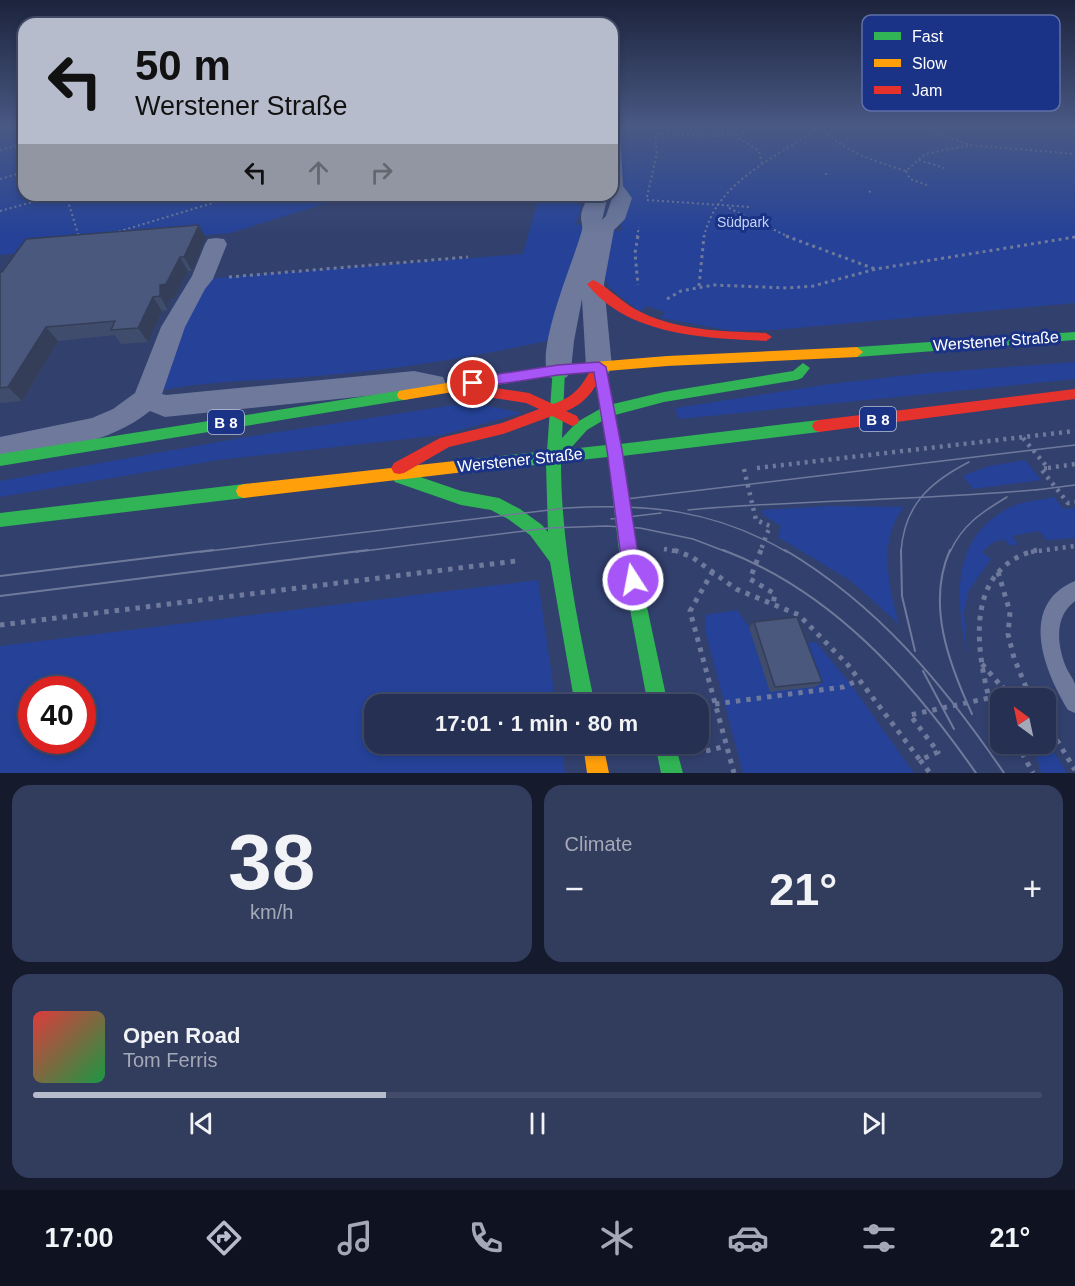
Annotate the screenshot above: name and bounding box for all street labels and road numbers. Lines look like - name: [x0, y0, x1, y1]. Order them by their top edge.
- street label: Werstener Straße: [933, 328, 1060, 354]
- road number: B 8: [860, 407, 896, 431]
- road number: B 8: [208, 410, 244, 434]
- street label: Werstener Straße: [456, 445, 584, 475]

